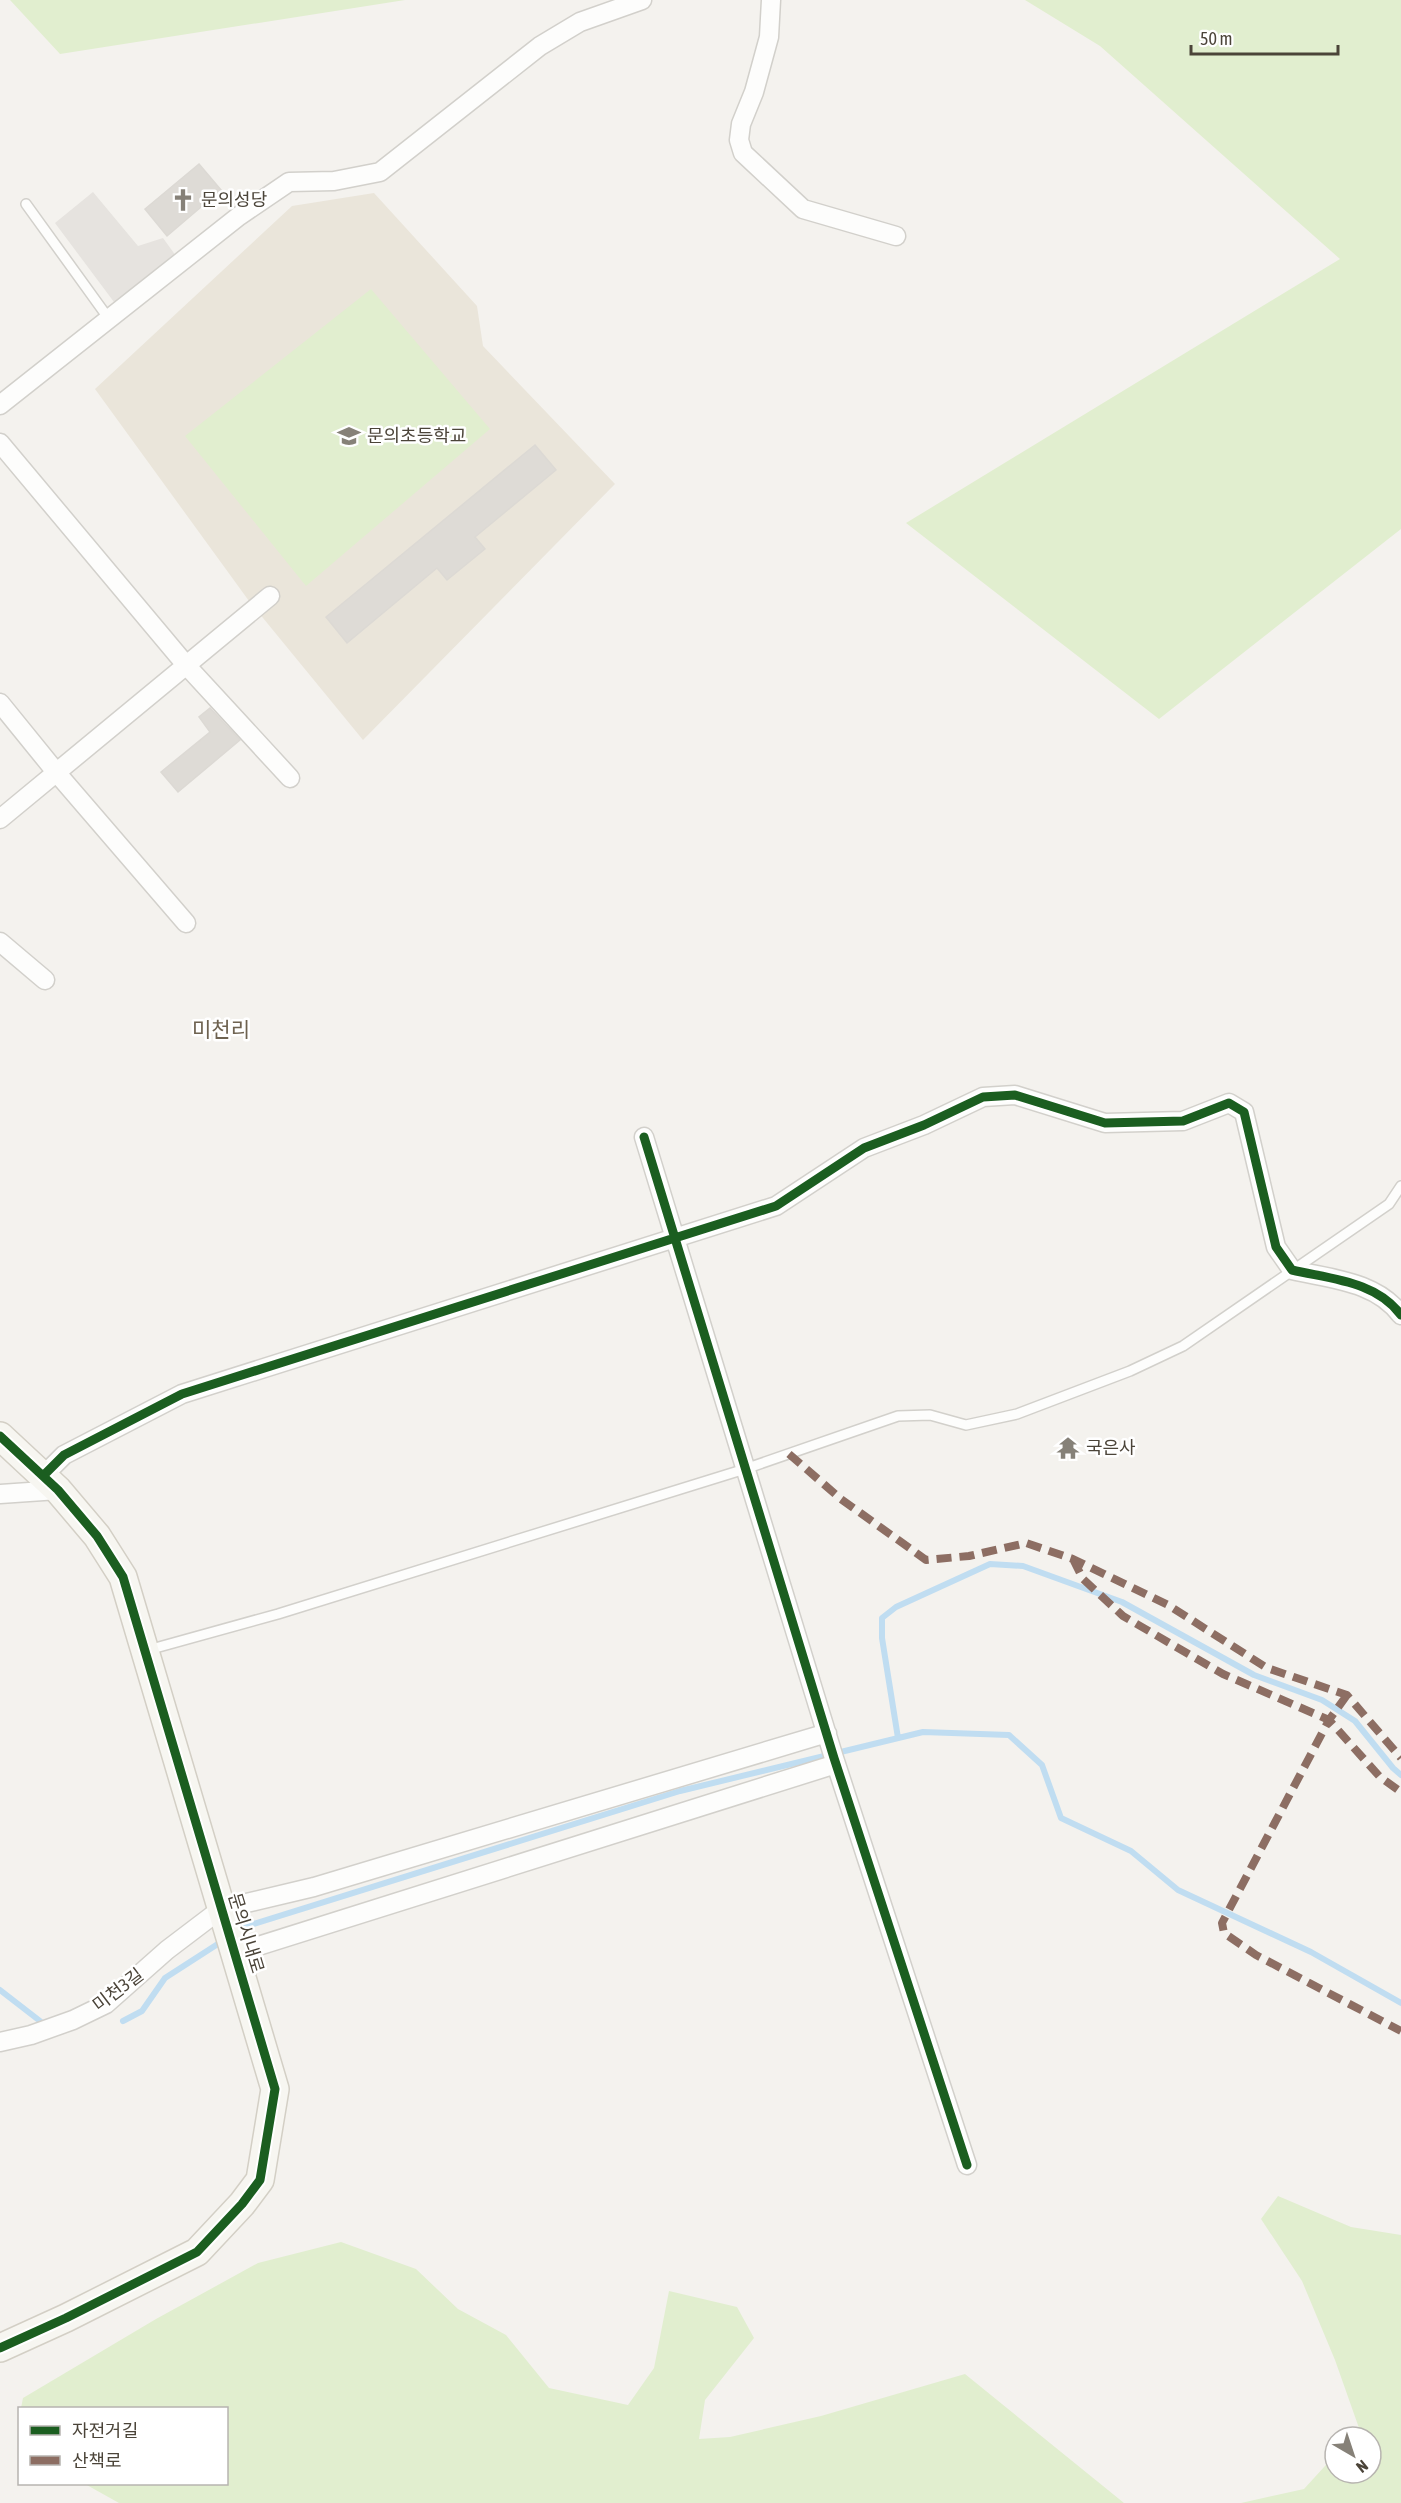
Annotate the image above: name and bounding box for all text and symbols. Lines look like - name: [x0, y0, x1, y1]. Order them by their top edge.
- scale bar: [1191, 18, 1338, 56]
- text: 50 m: [1200, 28, 1232, 49]
- church icon: 문의성당: [170, 187, 196, 213]
- place label: 문의성당: [201, 189, 267, 210]
- school or university icon: 문의초등학교: [336, 423, 362, 449]
- place label: 문의초등학교: [367, 425, 466, 446]
- district label: 미천리: [192, 1017, 250, 1041]
- temple icon: 국은사: [1055, 1435, 1081, 1461]
- place label: 국은사: [1086, 1437, 1136, 1458]
- street label: 문의시내로: [224, 1890, 269, 1976]
- street label: 미천3길: [88, 1964, 147, 2015]
- legend: [18, 2407, 228, 2485]
- text: 자전거길: [72, 2420, 138, 2441]
- north arrow: [1323, 2425, 1383, 2485]
- text: 산책로: [72, 2450, 122, 2471]
- text: N: [1353, 2457, 1372, 2477]

